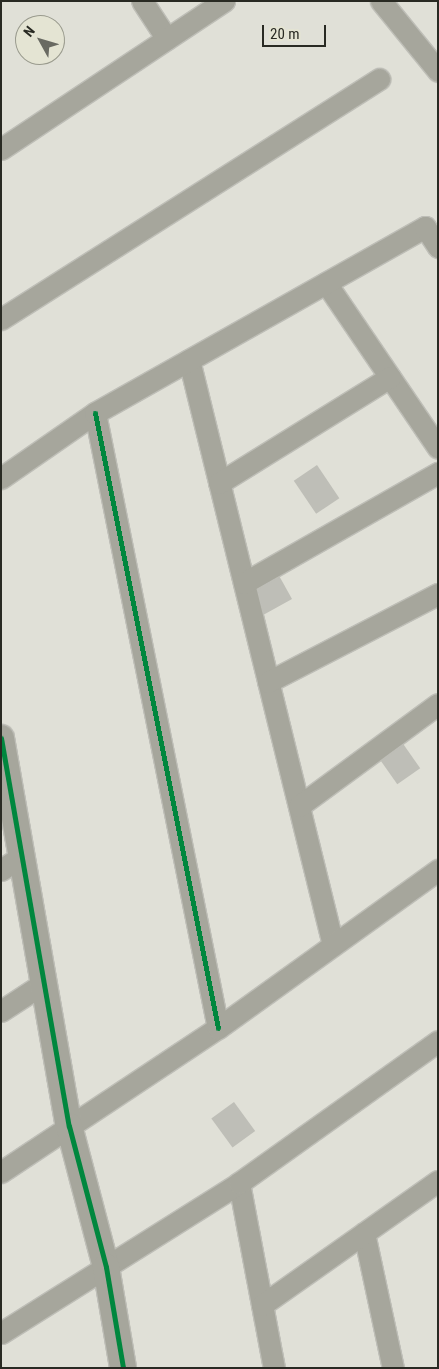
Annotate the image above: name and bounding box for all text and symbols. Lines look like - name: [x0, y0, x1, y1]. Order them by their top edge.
- north arrow: [15, 15, 65, 65]
- scale bar: [264, 15, 328, 47]
- text: N: [20, 23, 38, 40]
- text: 20 m: [270, 25, 300, 43]

